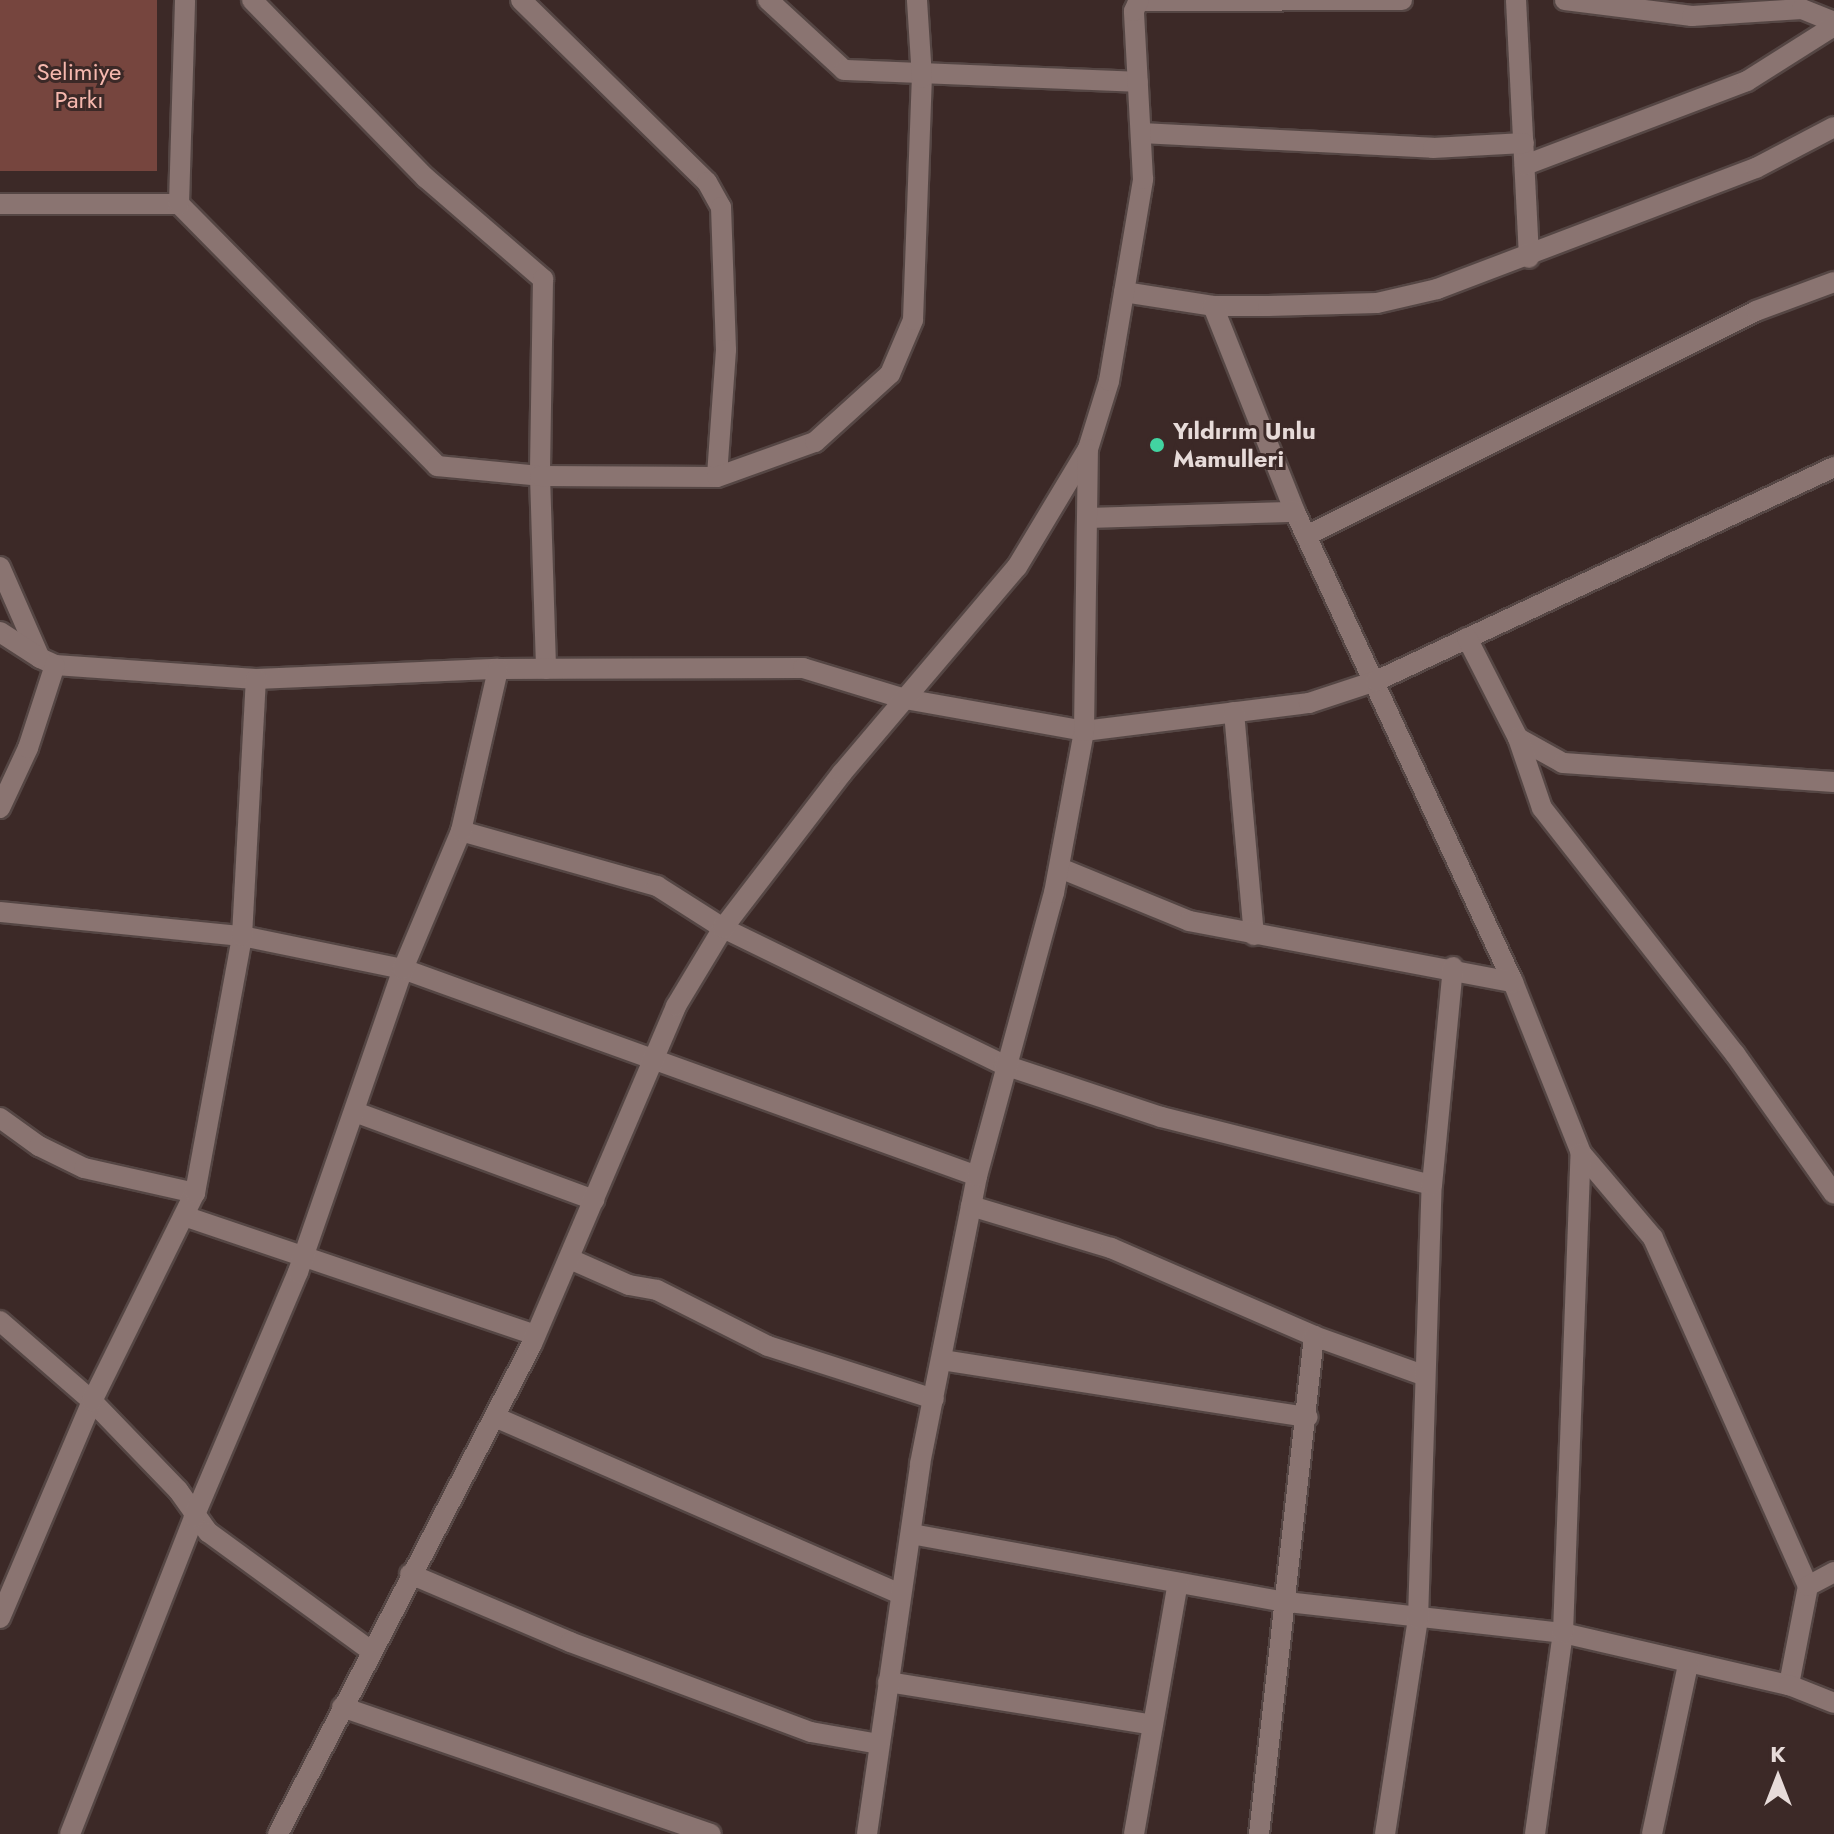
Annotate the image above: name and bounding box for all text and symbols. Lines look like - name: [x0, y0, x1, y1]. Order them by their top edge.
- park label: Selimiye Parkı: [37, 58, 121, 114]
- place label: Yıldırım Unlu Mamulleri: [1173, 417, 1316, 473]
- marker: Yıldırım Unlu Mamulleri: [1148, 436, 1166, 454]
- north arrow: [1738, 1738, 1818, 1818]
- text: K: [1770, 1738, 1786, 1770]

